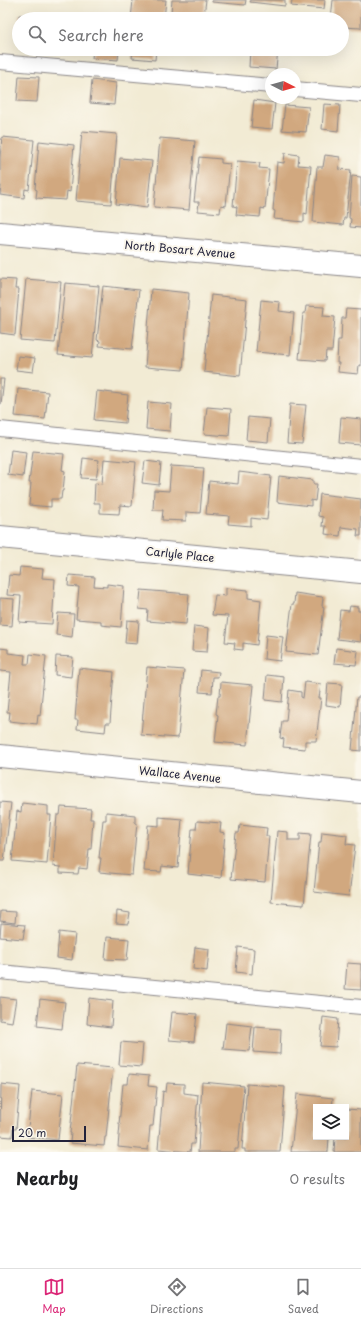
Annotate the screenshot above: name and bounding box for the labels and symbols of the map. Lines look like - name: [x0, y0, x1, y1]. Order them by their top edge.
- north arrow: [265, 68, 301, 104]
- street label: North Bosart Avenue: [124, 236, 236, 262]
- street label: Carlyle Place: [145, 542, 215, 566]
- street label: Wallace Avenue: [138, 761, 222, 787]
- scale bar: [12, 1124, 86, 1143]

